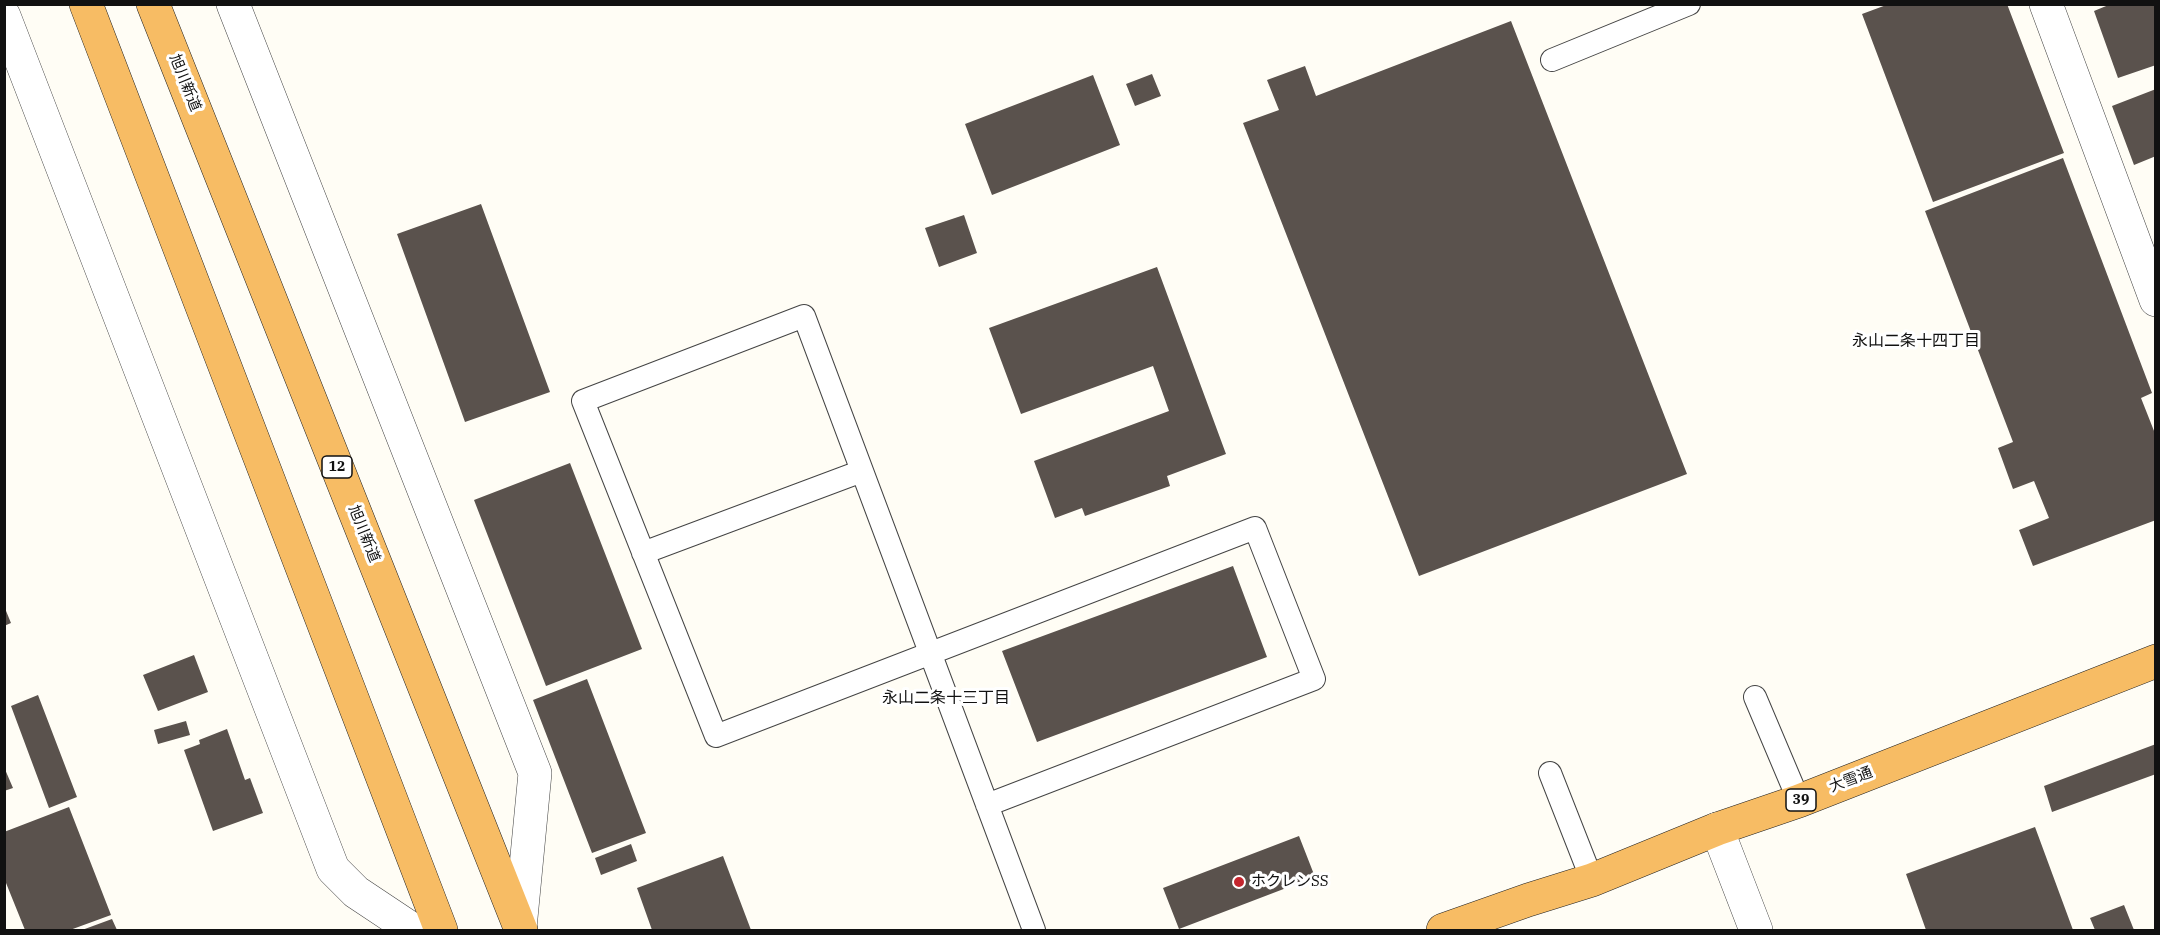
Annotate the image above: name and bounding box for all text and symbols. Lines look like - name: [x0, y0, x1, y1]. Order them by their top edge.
- street label: 旭川新道: [165, 52, 205, 114]
- district label: 永山二条十四丁目: [1852, 331, 1980, 351]
- road number: 12: [322, 456, 352, 478]
- street label: 旭川新道: [344, 503, 384, 565]
- district label: 永山二条十三丁目: [882, 688, 1010, 708]
- street label: 大雪通: [1827, 764, 1875, 796]
- road number: 39: [1786, 789, 1816, 811]
- place label: ホクレンSS: [1251, 873, 1329, 891]
- marker: ホクレンSS: [1232, 875, 1246, 889]

